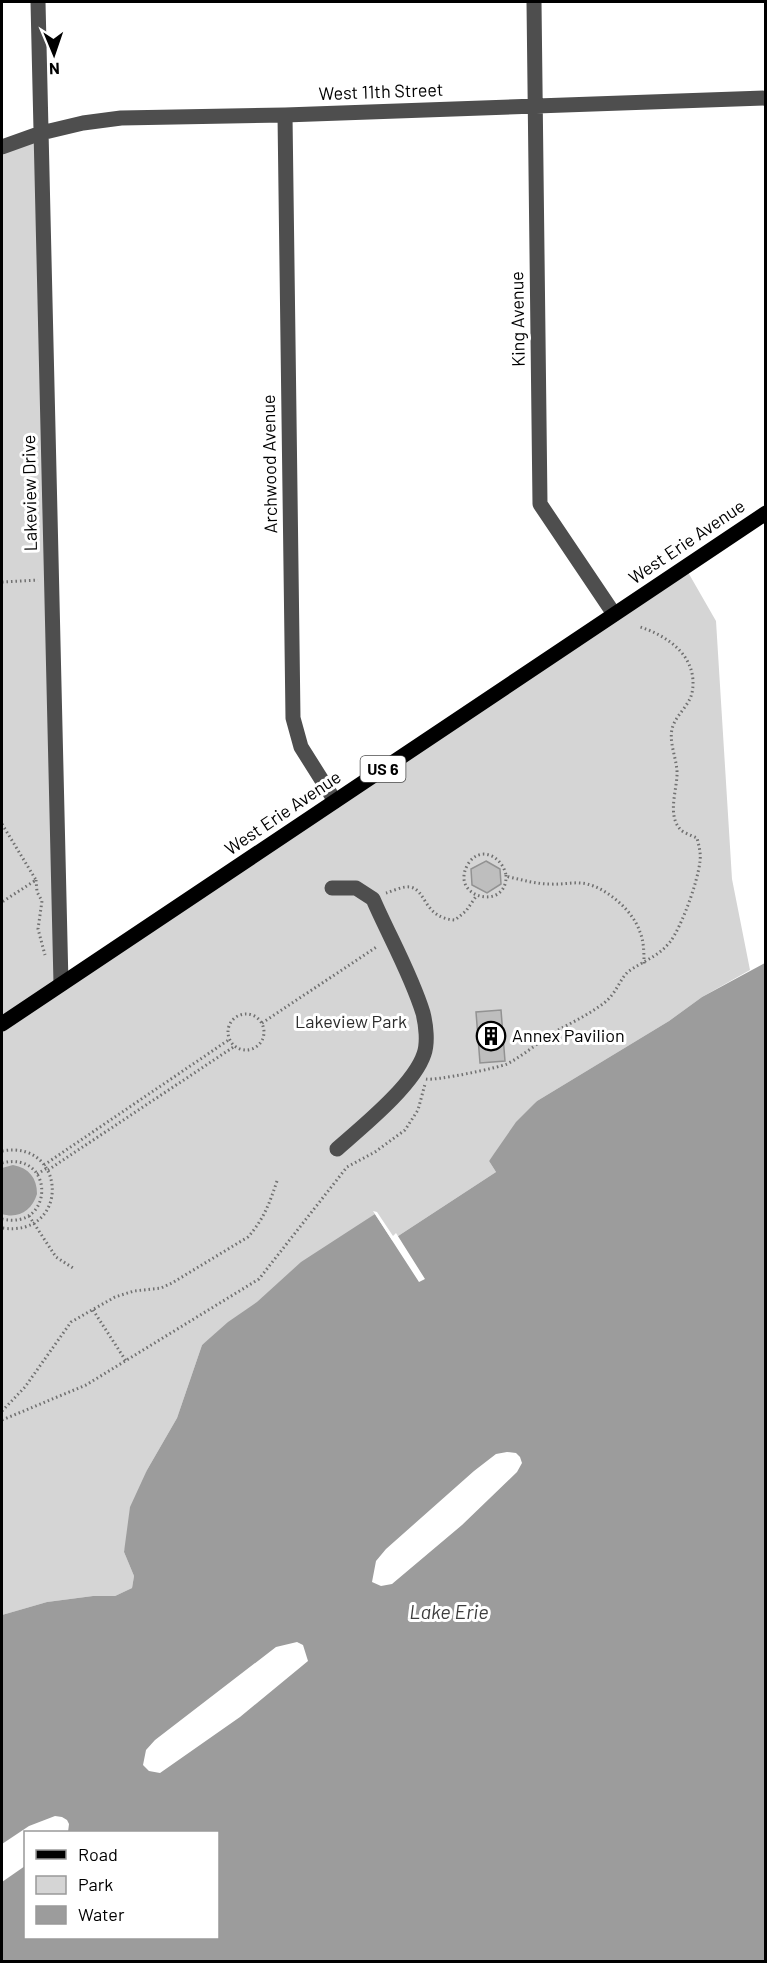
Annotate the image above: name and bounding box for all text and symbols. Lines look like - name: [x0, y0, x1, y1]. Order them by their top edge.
- north arrow: [24, 24, 84, 84]
- text: N: [49, 60, 60, 79]
- street label: West 11th Street: [318, 78, 444, 104]
- street label: King Avenue: [505, 271, 529, 367]
- street label: Archwood Avenue: [257, 394, 281, 534]
- street label: Lakeview Drive: [17, 435, 41, 552]
- street label: West Erie Avenue: [624, 494, 749, 588]
- road number: US 6: [360, 756, 406, 782]
- street label: West Erie Avenue: [220, 765, 345, 859]
- park label: Lakeview Park: [295, 1010, 407, 1032]
- building icon: Annex Pavilion: [475, 1020, 507, 1052]
- place label: Annex Pavilion: [512, 1024, 625, 1046]
- water label: Lake Erie: [409, 1599, 489, 1623]
- legend: [24, 1831, 219, 1939]
- text: Road: [78, 1843, 118, 1865]
- text: Park: [78, 1873, 113, 1895]
- text: Water: [78, 1903, 125, 1925]

